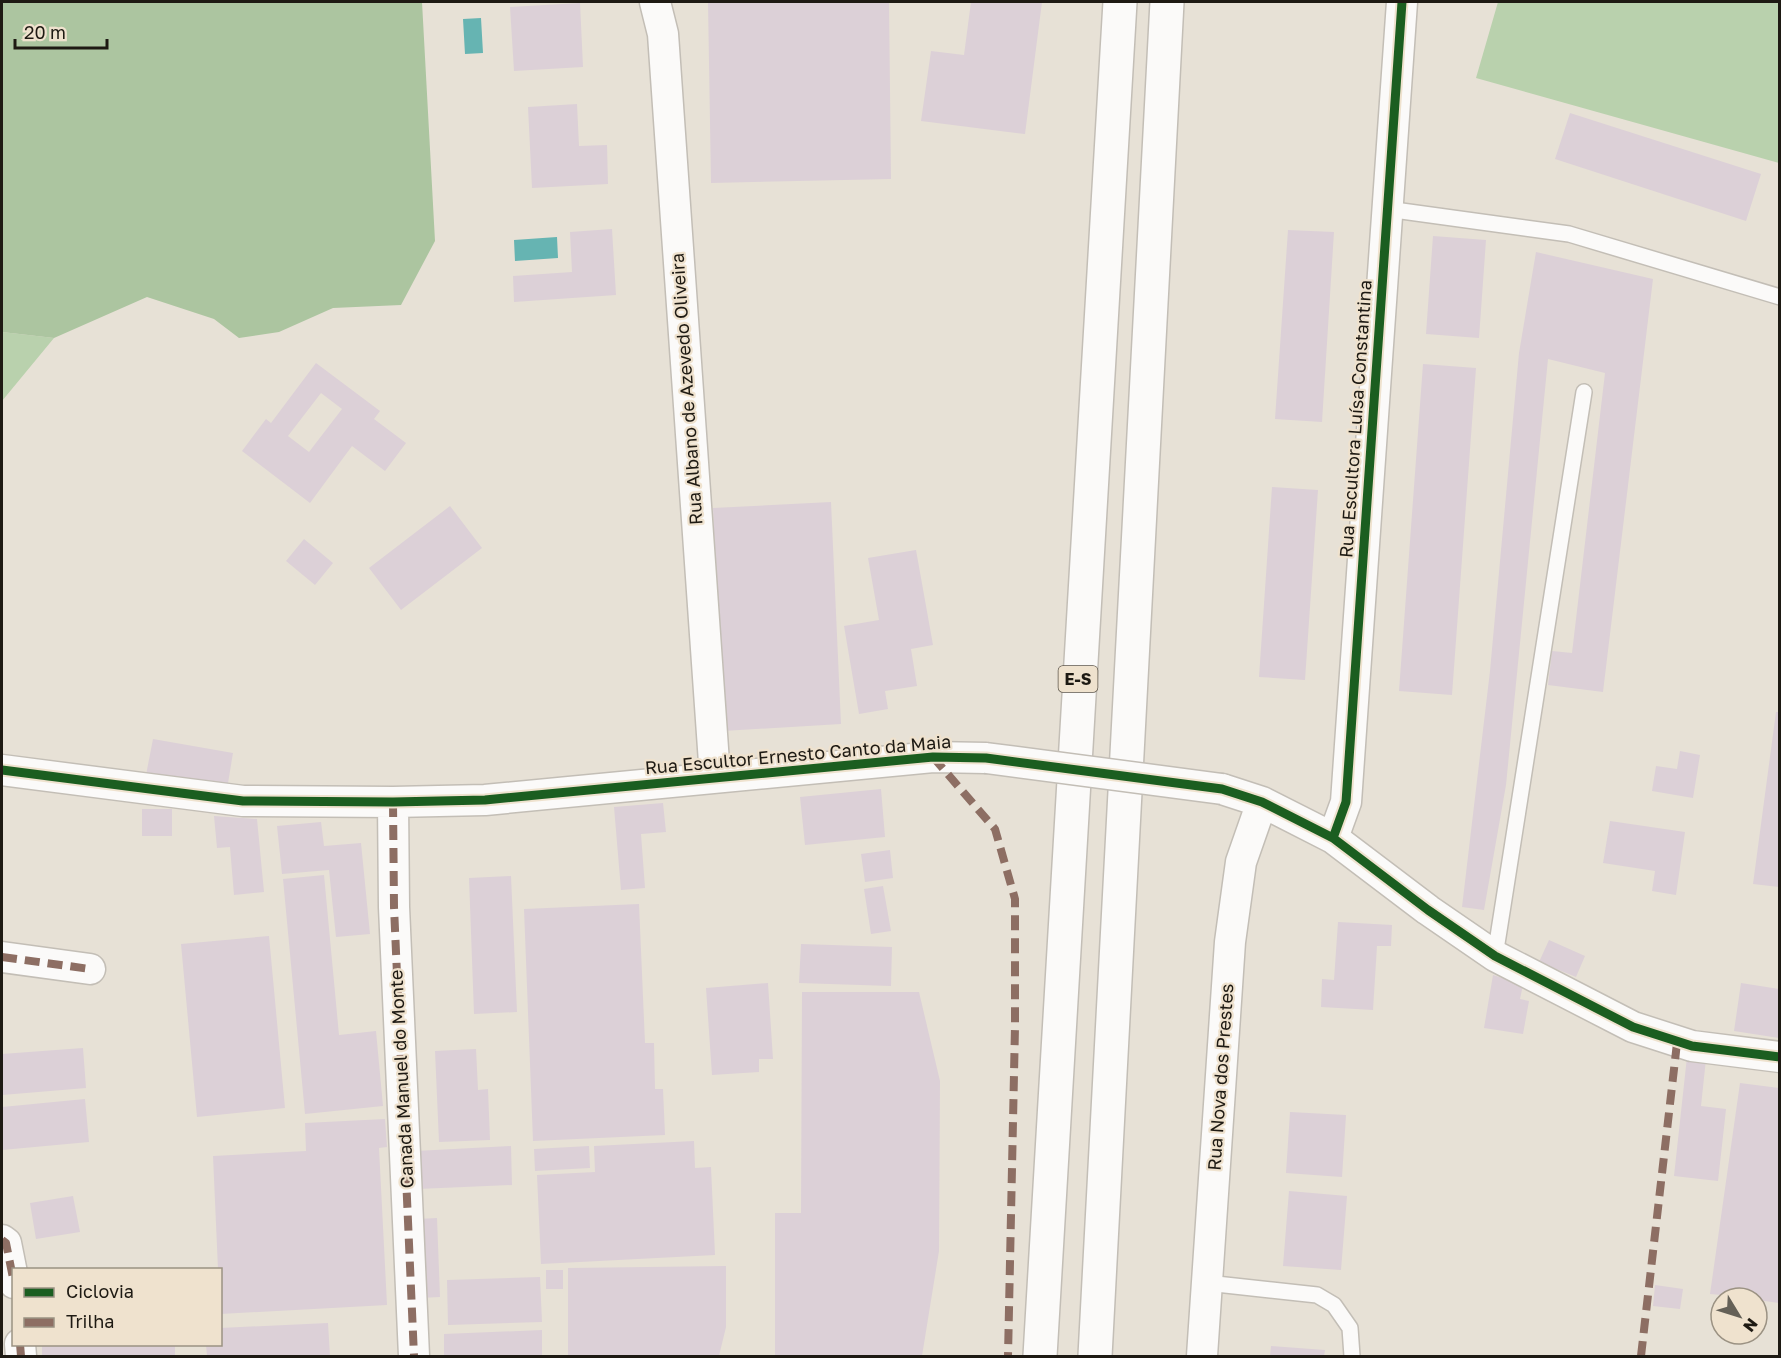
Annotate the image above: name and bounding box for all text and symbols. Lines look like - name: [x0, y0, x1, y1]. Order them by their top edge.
- scale bar: [15, 12, 106, 50]
- text: 20 m: [24, 21, 66, 43]
- street label: Rua Albano de Azevedo Oliveira: [666, 252, 706, 526]
- street label: Rua Escultora Luísa Constantina: [1334, 279, 1376, 559]
- road number: E-S: [1058, 666, 1098, 692]
- street label: Rua Escultor Ernesto Canto da Maia: [644, 730, 952, 778]
- street label: Canada Manuel do Monte: [384, 969, 418, 1189]
- street label: Rua Nova dos Prestes: [1202, 983, 1238, 1171]
- legend: [12, 1268, 222, 1346]
- text: Ciclovia: [66, 1280, 134, 1302]
- north arrow: [1709, 1286, 1769, 1346]
- text: Trilha: [66, 1310, 114, 1332]
- text: N: [1739, 1314, 1762, 1336]

